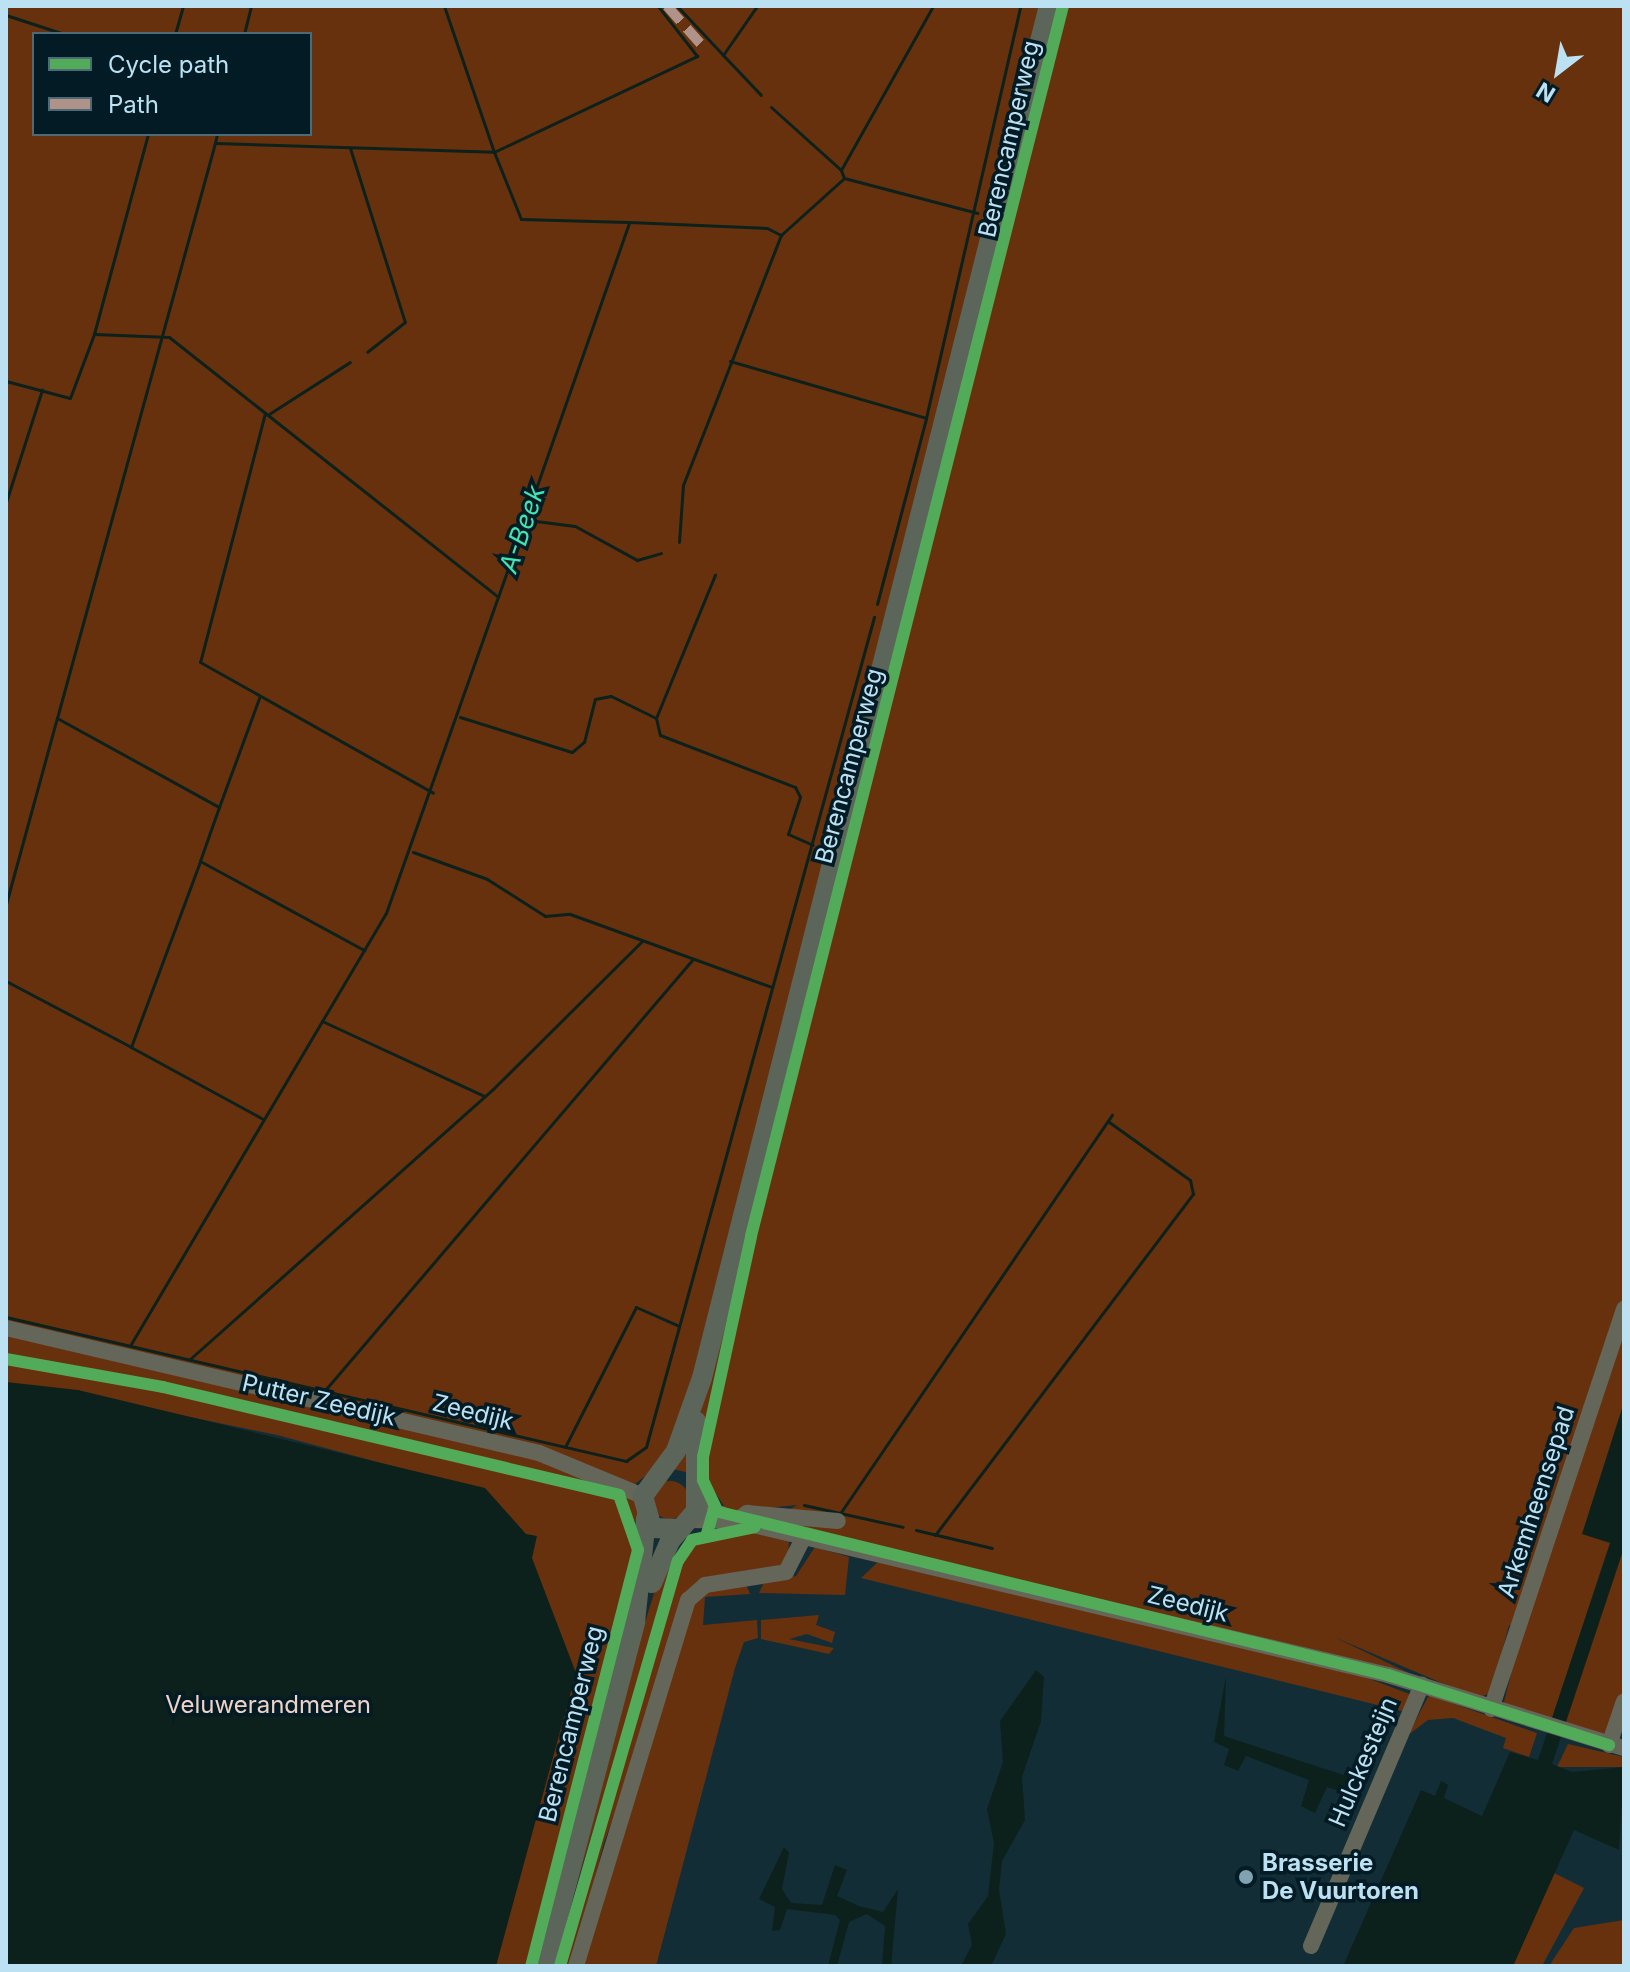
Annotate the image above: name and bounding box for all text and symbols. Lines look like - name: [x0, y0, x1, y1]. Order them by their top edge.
- legend: [32, 32, 312, 136]
- north arrow: [1518, 32, 1598, 112]
- street label: Berencamperweg: [972, 38, 1046, 240]
- text: Cycle path: [108, 50, 229, 79]
- text: N: [1532, 77, 1560, 108]
- text: Path: [108, 90, 159, 119]
- water label: A-Beek: [493, 481, 551, 577]
- street label: Berencamperweg: [809, 665, 889, 867]
- street label: Putter Zeedijk: [239, 1368, 399, 1432]
- street label: Zeedijk: [429, 1388, 517, 1436]
- street label: Arkemheensepad: [1491, 1403, 1581, 1601]
- street label: Zeedijk: [1144, 1580, 1232, 1628]
- street label: Berencamperweg: [533, 1623, 609, 1825]
- park label: Veluwerandmeren: [165, 1691, 371, 1719]
- street label: Hulckesteijn: [1323, 1693, 1403, 1831]
- place label: Brasserie De Vuurtoren: [1262, 1849, 1419, 1905]
- marker: Brasserie De Vuurtoren: [1237, 1868, 1255, 1886]

